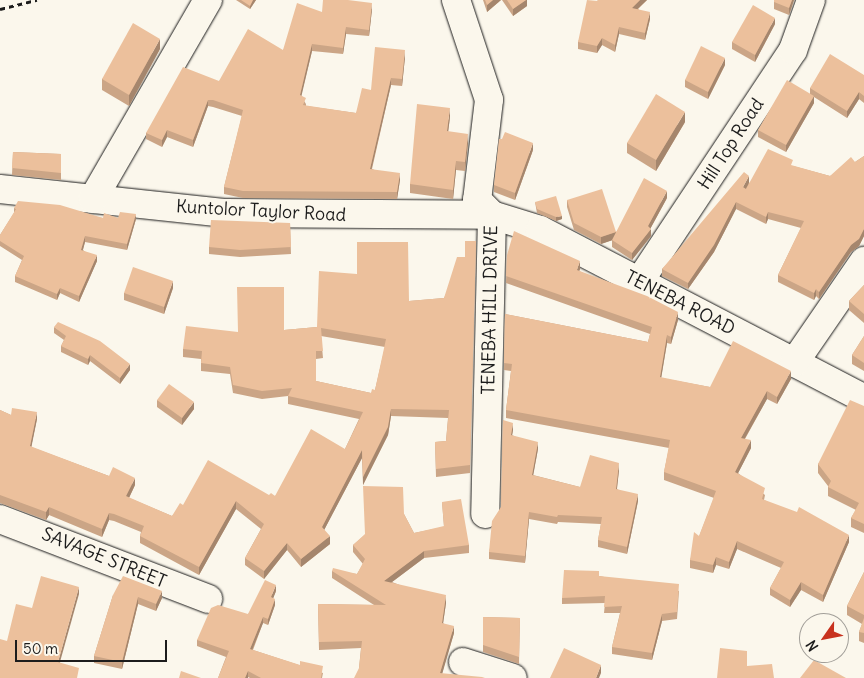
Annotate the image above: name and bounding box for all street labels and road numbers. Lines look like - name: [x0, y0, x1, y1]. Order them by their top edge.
- street label: Hill Top Road: [694, 94, 768, 194]
- street label: Kuntolor Taylor Road: [175, 196, 347, 226]
- street label: TENEBA HILL DRIVE: [478, 225, 502, 395]
- street label: TENEBA ROAD: [622, 266, 738, 340]
- street label: SAVAGE STREET: [39, 523, 169, 593]

